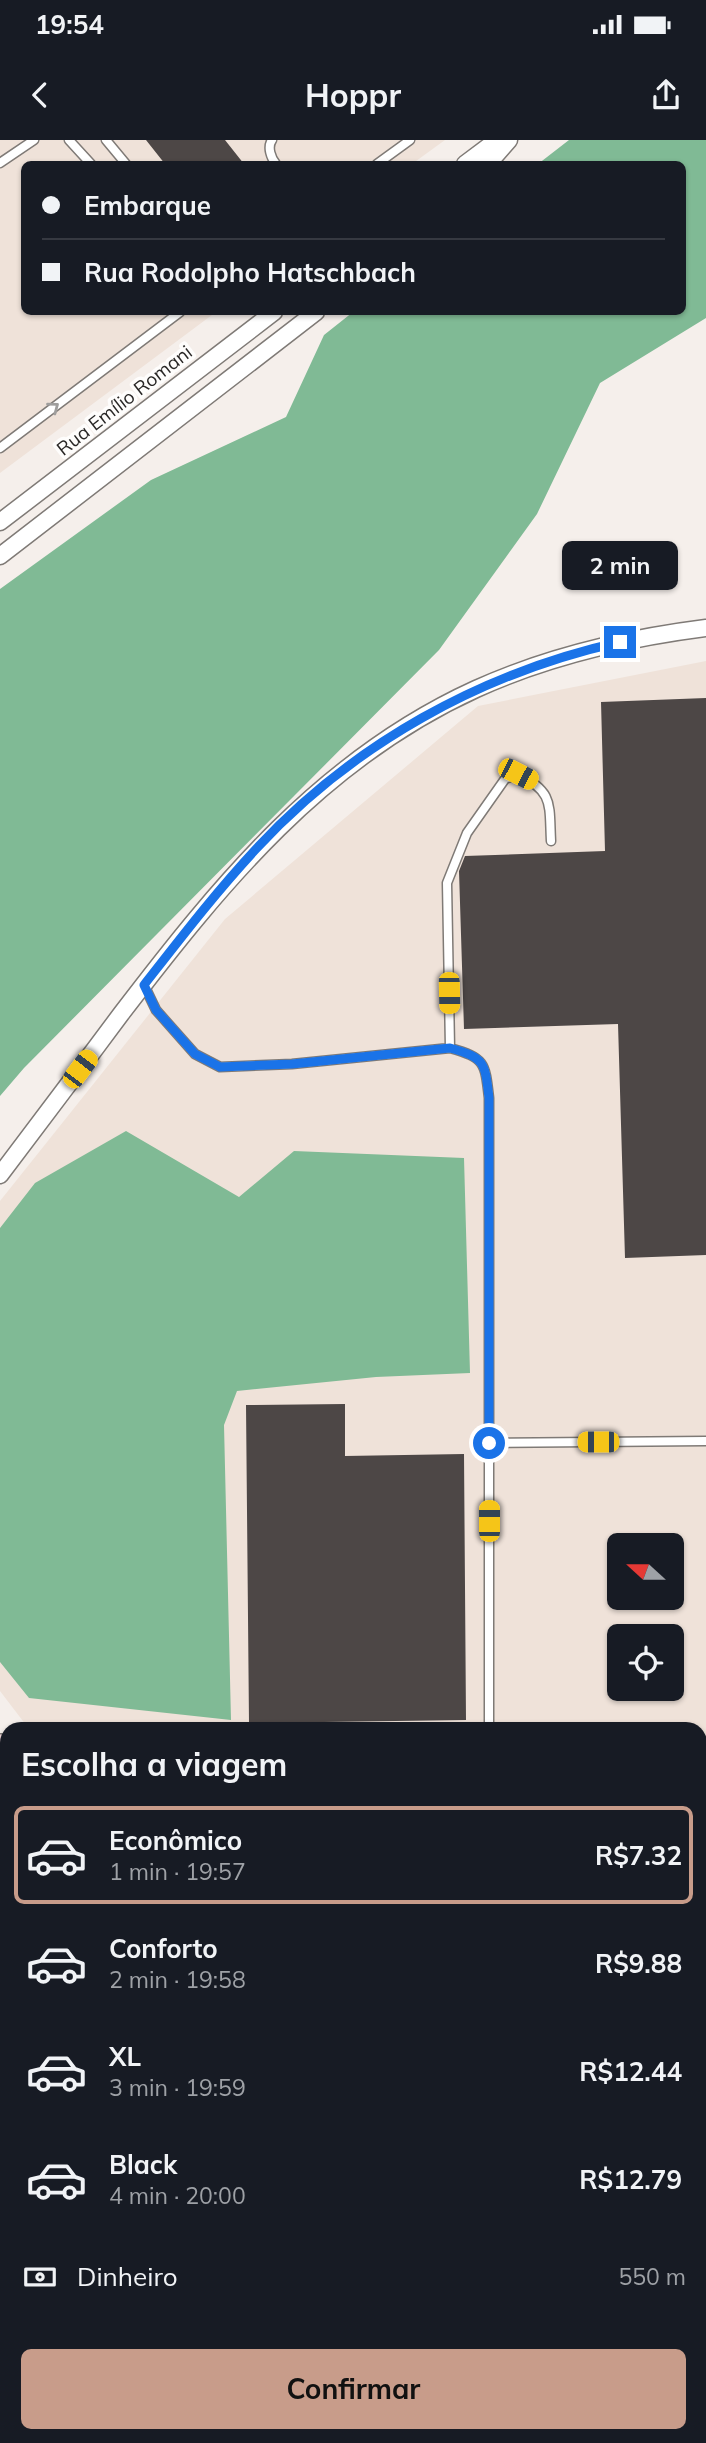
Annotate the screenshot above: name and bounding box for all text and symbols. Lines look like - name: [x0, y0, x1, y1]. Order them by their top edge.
- text: 19:54: [35, 8, 104, 41]
- text: Hoppr: [305, 75, 401, 115]
- icon: back: [21, 76, 59, 114]
- icon: share: [647, 76, 685, 114]
- text: Embarque: [84, 189, 211, 222]
- text: Rua Rodolpho Hatschbach: [84, 256, 416, 289]
- street label: Rua Emílio Romani: [51, 340, 197, 460]
- one-way arrow: [47, 403, 59, 415]
- callout: 2 min: [562, 540, 678, 589]
- text: 2 min: [590, 551, 650, 580]
- route end: [604, 626, 636, 658]
- car: [495, 755, 542, 793]
- car: [439, 972, 460, 1014]
- car: [59, 1046, 102, 1092]
- route start: [473, 1427, 505, 1459]
- car: [578, 1432, 620, 1453]
- car: [479, 1500, 500, 1542]
- north arrow: [607, 1533, 684, 1610]
- map controls: [607, 1533, 684, 1701]
- button: locate: [607, 1624, 684, 1701]
- text: Escolha a viagem: [21, 1744, 287, 1784]
- icon: car: [25, 1824, 88, 1887]
- text: Econômico: [109, 1824, 242, 1857]
- text: R$7.32: [595, 1839, 682, 1872]
- text: 1 min · 19:57: [109, 1857, 246, 1886]
- icon: car: [25, 1932, 88, 1995]
- text: Conforto: [109, 1932, 218, 1965]
- text: R$9.88: [595, 1947, 682, 1980]
- text: 2 min · 19:58: [109, 1965, 246, 1994]
- icon: car: [25, 2040, 88, 2103]
- text: XL: [109, 2040, 141, 2073]
- text: R$12.44: [579, 2055, 682, 2088]
- text: 3 min · 19:59: [109, 2073, 246, 2102]
- icon: car: [25, 2148, 88, 2211]
- text: Black: [109, 2148, 177, 2181]
- text: R$12.79: [579, 2163, 682, 2196]
- text: 4 min · 20:00: [109, 2181, 246, 2210]
- icon: cash: [21, 2258, 59, 2296]
- text: Dinheiro: [77, 2260, 178, 2293]
- text: 550 m: [618, 2262, 686, 2291]
- button: Confirmar: [21, 2349, 686, 2429]

